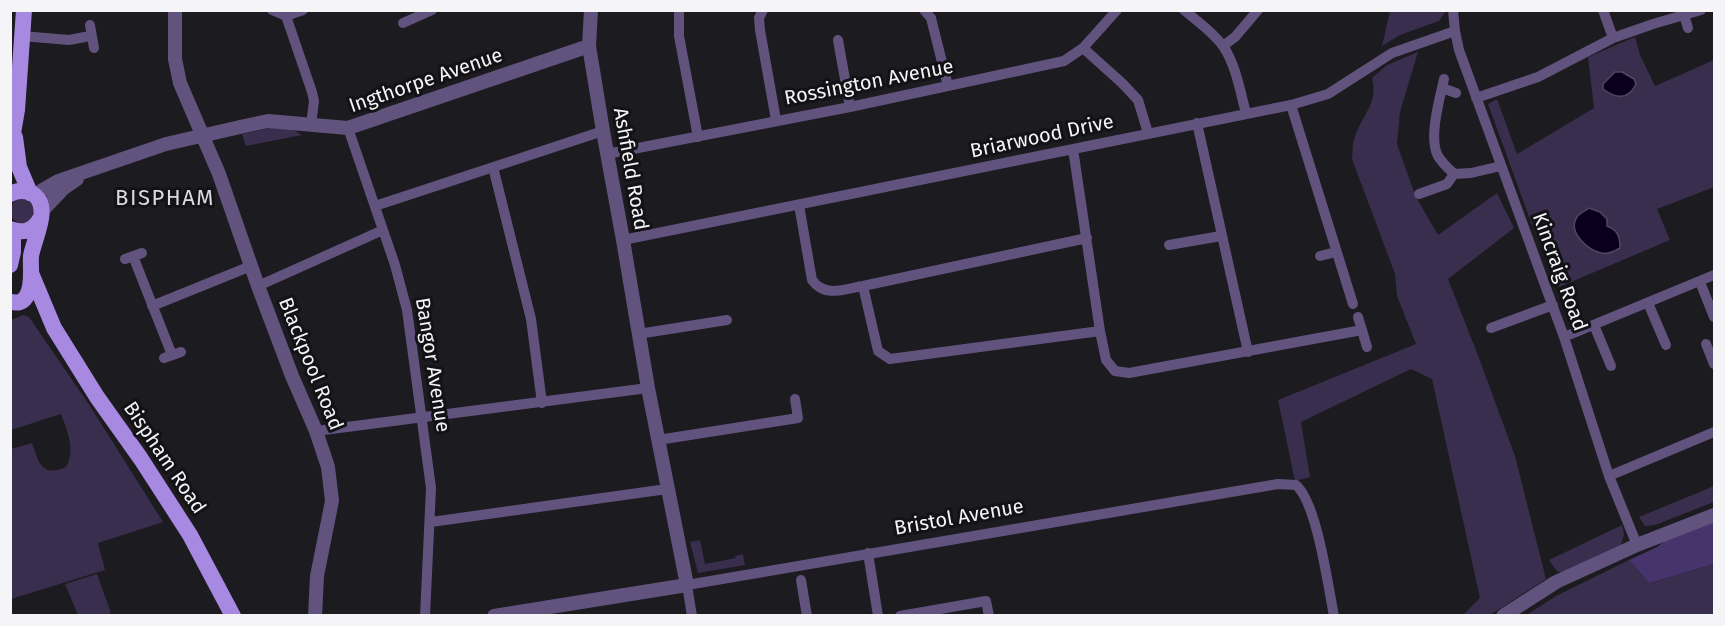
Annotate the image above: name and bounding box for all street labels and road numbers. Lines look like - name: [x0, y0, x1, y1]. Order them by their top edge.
- street label: Ingthorpe Avenue: [346, 43, 506, 119]
- street label: Rossington Avenue: [782, 55, 956, 111]
- street label: Ashfield Road: [607, 106, 653, 232]
- street label: Briarwood Drive: [968, 110, 1116, 164]
- street label: Kincraig Road: [1527, 210, 1591, 334]
- street label: Blackpool Road: [272, 294, 348, 434]
- street label: Bangor Avenue: [410, 296, 454, 434]
- street label: Bispham Road: [118, 397, 210, 519]
- street label: Bristol Avenue: [892, 495, 1026, 541]

